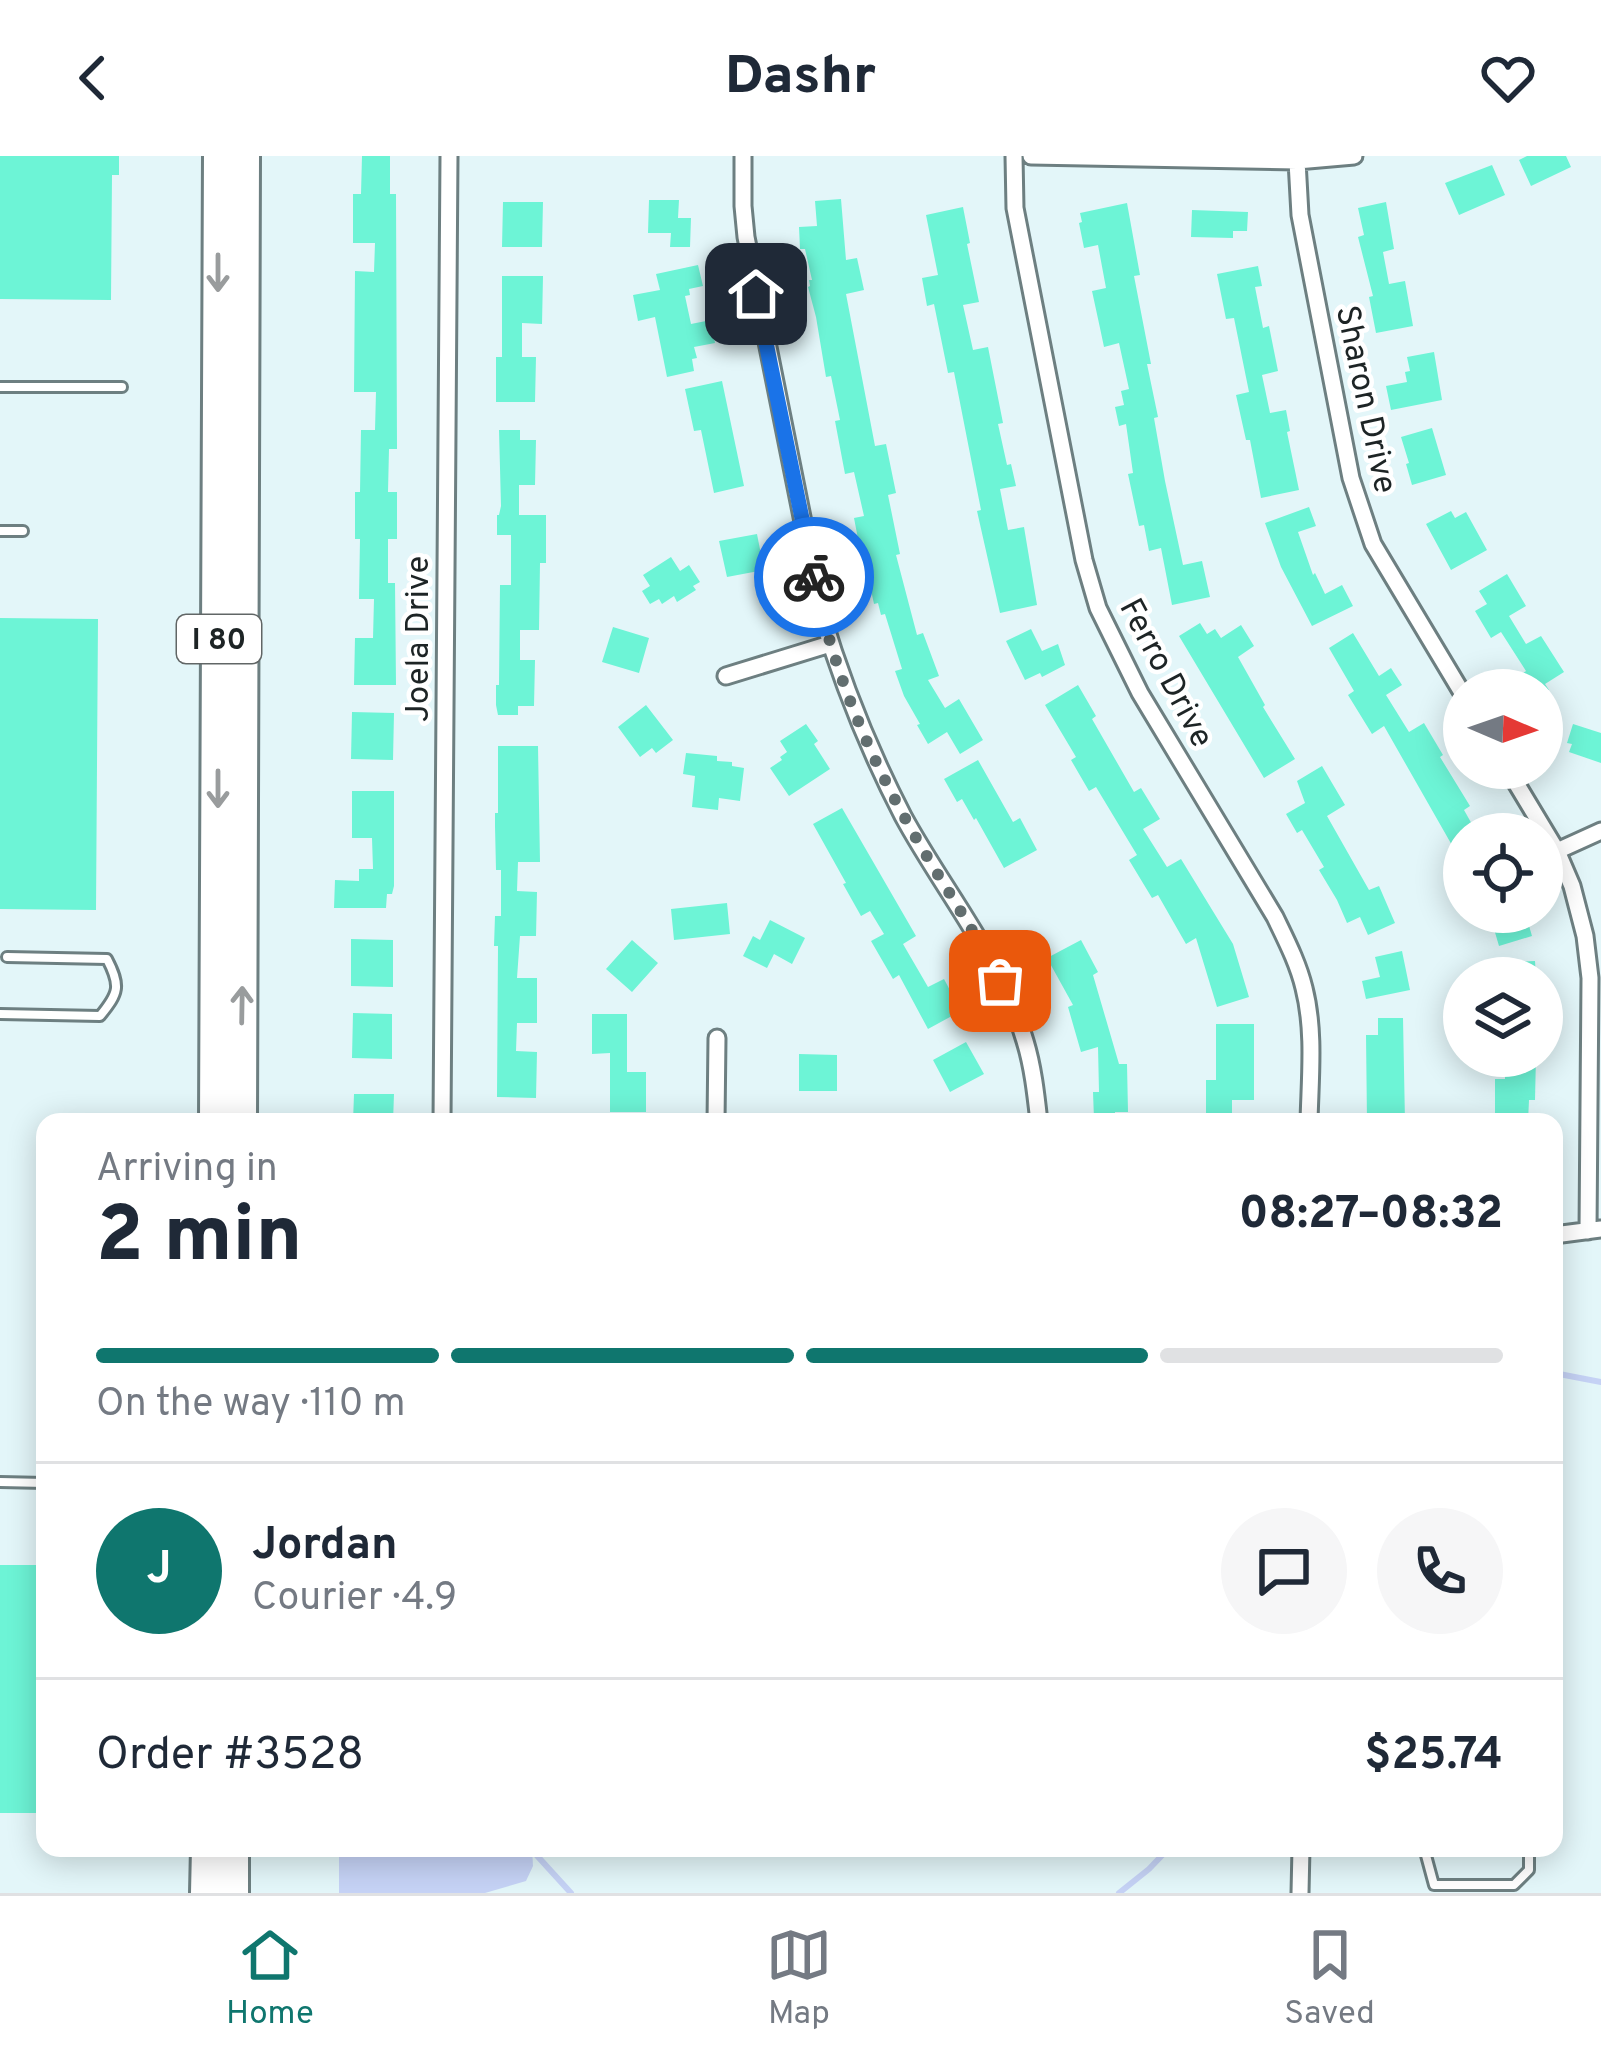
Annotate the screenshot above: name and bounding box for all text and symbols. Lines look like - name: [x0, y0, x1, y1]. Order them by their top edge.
- text: Dashr: [725, 44, 876, 113]
- icon: back: [60, 45, 126, 111]
- icon: heart: [1475, 45, 1541, 111]
- pin: [705, 243, 807, 345]
- one-way arrow: [207, 253, 229, 292]
- icon: home: [723, 261, 789, 327]
- street label: Sharon Drive: [1324, 302, 1404, 498]
- courier: [754, 517, 874, 637]
- icon: bike: [781, 544, 847, 610]
- street label: Joela Drive: [399, 556, 441, 722]
- street label: Ferro Drive: [1108, 592, 1221, 756]
- road number: I 80: [177, 615, 261, 663]
- north arrow: [1443, 669, 1563, 789]
- map controls: [1443, 669, 1563, 1077]
- one-way arrow: [207, 769, 229, 808]
- button: locate: [1443, 813, 1563, 933]
- pin: [949, 930, 1051, 1032]
- icon: bag: [967, 948, 1033, 1014]
- button: layers: [1443, 957, 1563, 1077]
- one-way arrow: [231, 986, 253, 1025]
- text: Arriving in: [96, 1146, 278, 1195]
- text: 08:27–08:32: [1239, 1187, 1503, 1244]
- text: 2 min: [96, 1190, 302, 1289]
- text: On the way · 110 m: [96, 1381, 406, 1430]
- button: chat: [1221, 1508, 1347, 1634]
- button: phone: [1377, 1508, 1503, 1634]
- text: Jordan: [252, 1518, 398, 1575]
- text: J: [146, 1542, 172, 1599]
- text: Courier · 4.9: [252, 1575, 457, 1624]
- text: Order #3528: [96, 1728, 364, 1785]
- text: $25.74: [1364, 1728, 1503, 1785]
- tab: Home: [226, 1922, 314, 2036]
- tab: Map: [766, 1922, 832, 2036]
- tab: Saved: [1284, 1922, 1375, 2036]

